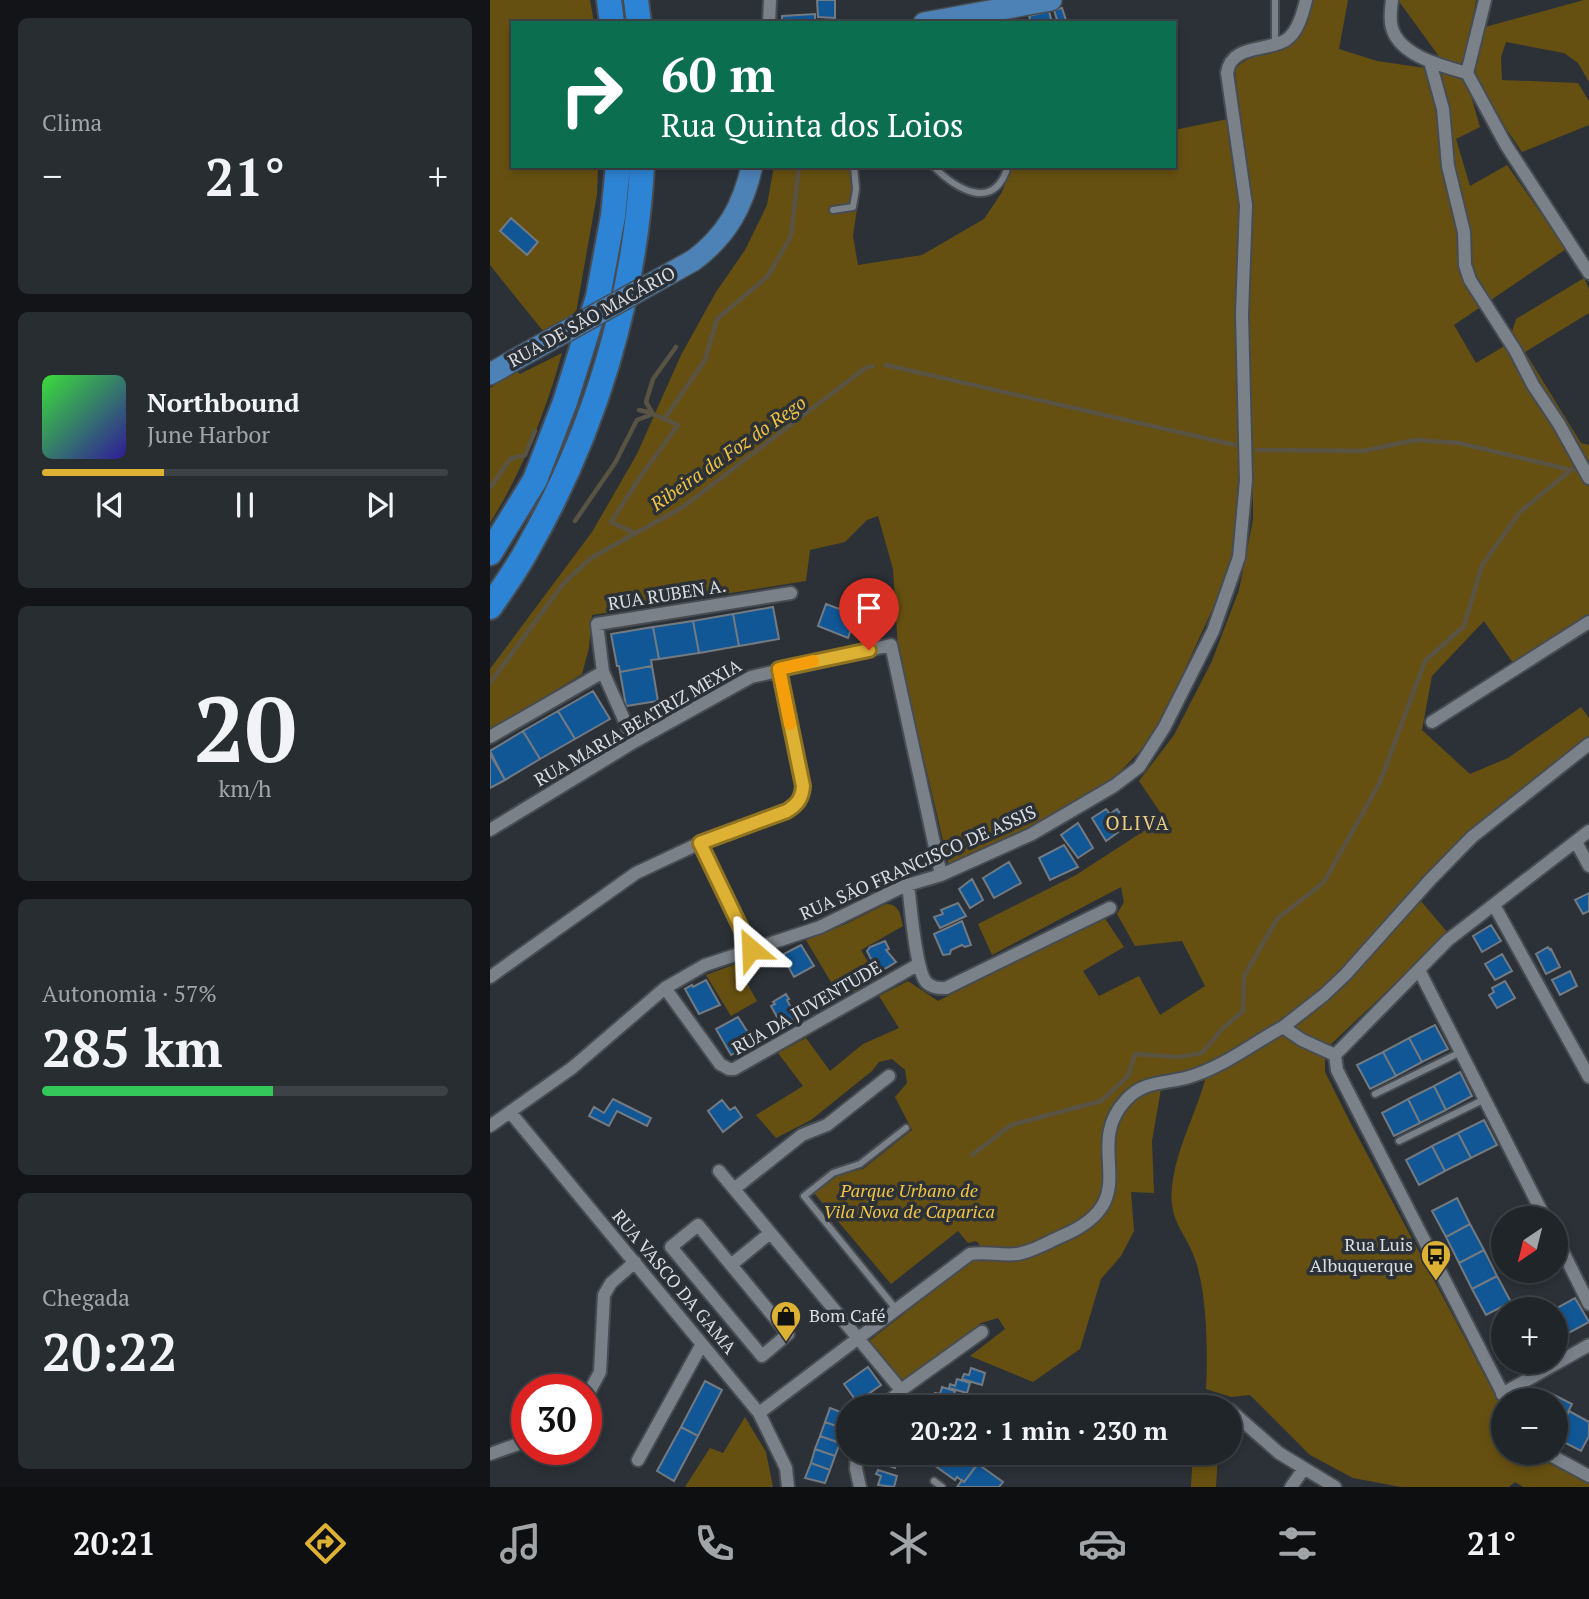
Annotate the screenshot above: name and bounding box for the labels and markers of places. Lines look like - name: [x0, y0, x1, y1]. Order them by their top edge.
- pin: [839, 578, 899, 650]
- place label: Rua Luis Albuquerque: [1310, 1232, 1413, 1277]
- bus stop icon: Rua Luis Albuquerque: [1419, 1238, 1453, 1282]
- shop icon: Bom Café: [769, 1299, 803, 1343]
- place label: Bom Café: [809, 1303, 886, 1327]

